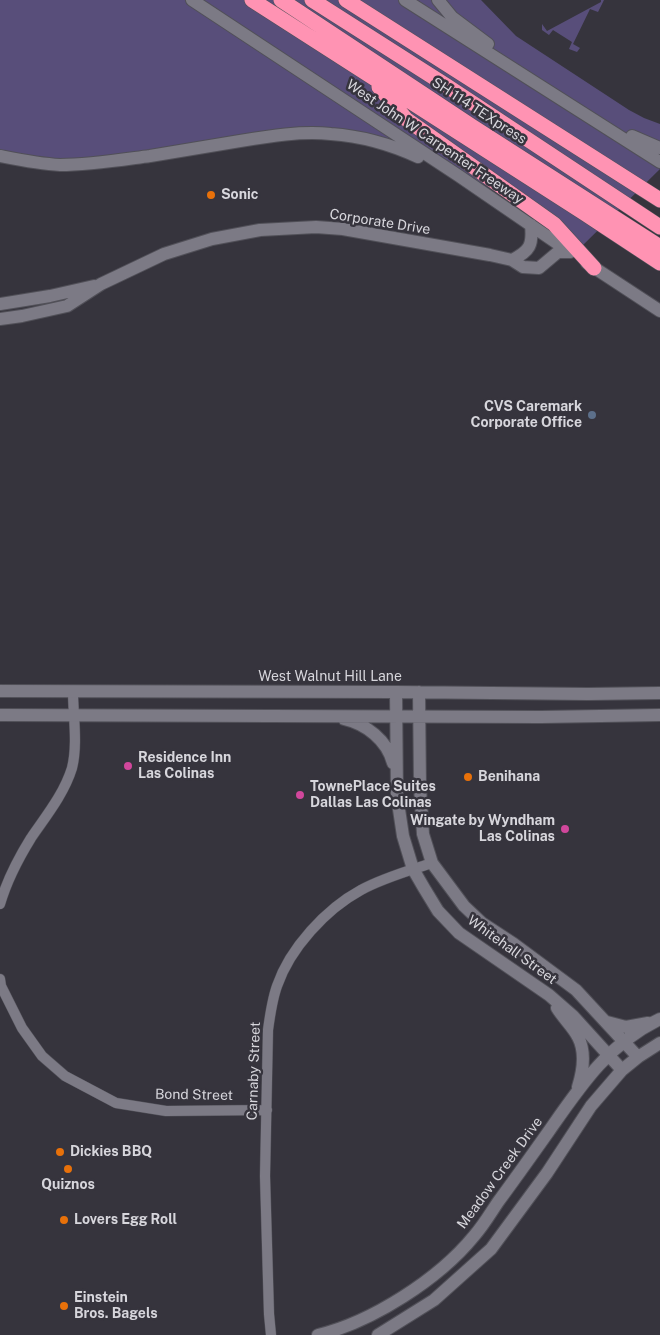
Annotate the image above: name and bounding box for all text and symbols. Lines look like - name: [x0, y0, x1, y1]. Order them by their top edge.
- street label: SH 114 TEXpress: [428, 74, 530, 148]
- street label: West John W Carpenter Freeway: [343, 76, 527, 208]
- place label: Sonic: [221, 187, 258, 203]
- marker: Sonic: [205, 189, 217, 201]
- street label: Corporate Drive: [328, 206, 432, 238]
- place label: CVS Caremark Corporate Office: [470, 399, 582, 432]
- marker: CVS Caremark Corporate Office: [586, 409, 598, 421]
- street label: West Walnut Hill Lane: [258, 669, 402, 685]
- place label: Residence Inn Las Colinas: [138, 750, 231, 782]
- marker: Residence Inn Las Colinas: [122, 760, 134, 772]
- place label: Benihana: [478, 769, 540, 785]
- marker: Benihana: [462, 771, 474, 783]
- place label: TownePlace Suites Dallas Las Colinas: [310, 779, 436, 812]
- marker: TownePlace Suites Dallas Las Colinas: [294, 789, 306, 801]
- place label: Wingate by Wyndham Las Colinas: [410, 813, 555, 846]
- marker: Wingate by Wyndham Las Colinas: [559, 823, 571, 835]
- street label: Whitehall Street: [464, 912, 560, 988]
- street label: Carnaby Street: [244, 1021, 264, 1121]
- street label: Bond Street: [155, 1086, 233, 1104]
- street label: Meadow Creek Drive: [454, 1114, 546, 1232]
- place label: Dickies BBQ: [70, 1144, 152, 1160]
- marker: Dickies BBQ: [54, 1146, 66, 1158]
- marker: Quiznos: [62, 1163, 74, 1175]
- place label: Quiznos: [41, 1177, 95, 1193]
- place label: Lovers Egg Roll: [74, 1212, 177, 1228]
- marker: Lovers Egg Roll: [58, 1214, 70, 1226]
- place label: Einstein Bros. Bagels: [74, 1290, 158, 1322]
- marker: Einstein Bros. Bagels: [58, 1300, 70, 1312]

